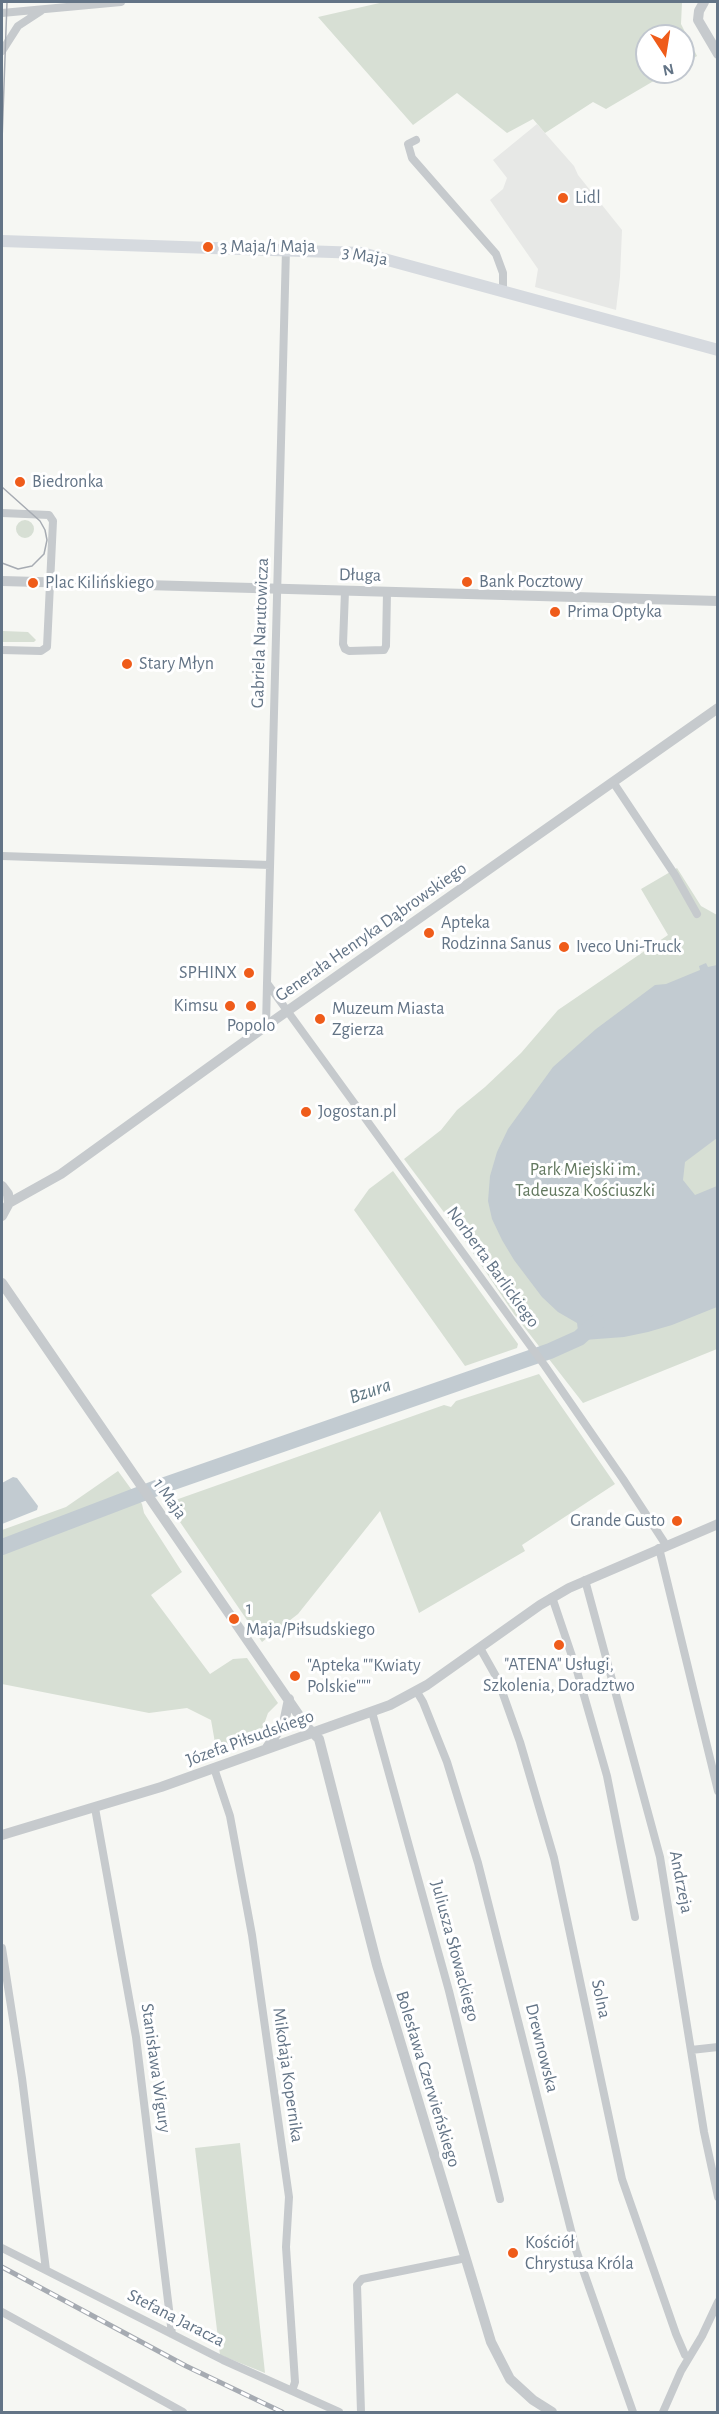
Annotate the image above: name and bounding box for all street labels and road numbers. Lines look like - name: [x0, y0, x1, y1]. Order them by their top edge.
- street label: 3 Maja: [341, 241, 389, 271]
- street label: Gabriela Narutowicza: [247, 557, 273, 709]
- street label: Długa: [339, 564, 381, 586]
- street label: Generała Henryka Dąbrowskiego: [271, 858, 471, 1006]
- street label: Norberta Barlickiego: [442, 1202, 544, 1332]
- street label: 1 Maja: [148, 1475, 192, 1523]
- street label: Józefa Piłsudskiego: [183, 1705, 317, 1771]
- street label: Andrzeja: [664, 1849, 698, 1915]
- street label: Juliusza Słowackiego: [426, 1878, 484, 2024]
- street label: Solna: [586, 1978, 616, 2020]
- street label: Bolesława Czerwieńskiego: [391, 1988, 465, 2170]
- street label: Drewnowska: [521, 2001, 563, 2095]
- street label: Stanisława Wigury: [136, 2002, 176, 2134]
- street label: Mikołaja Kopernika: [268, 2006, 308, 2144]
- street label: Stefana Jaracza: [124, 2284, 228, 2352]

